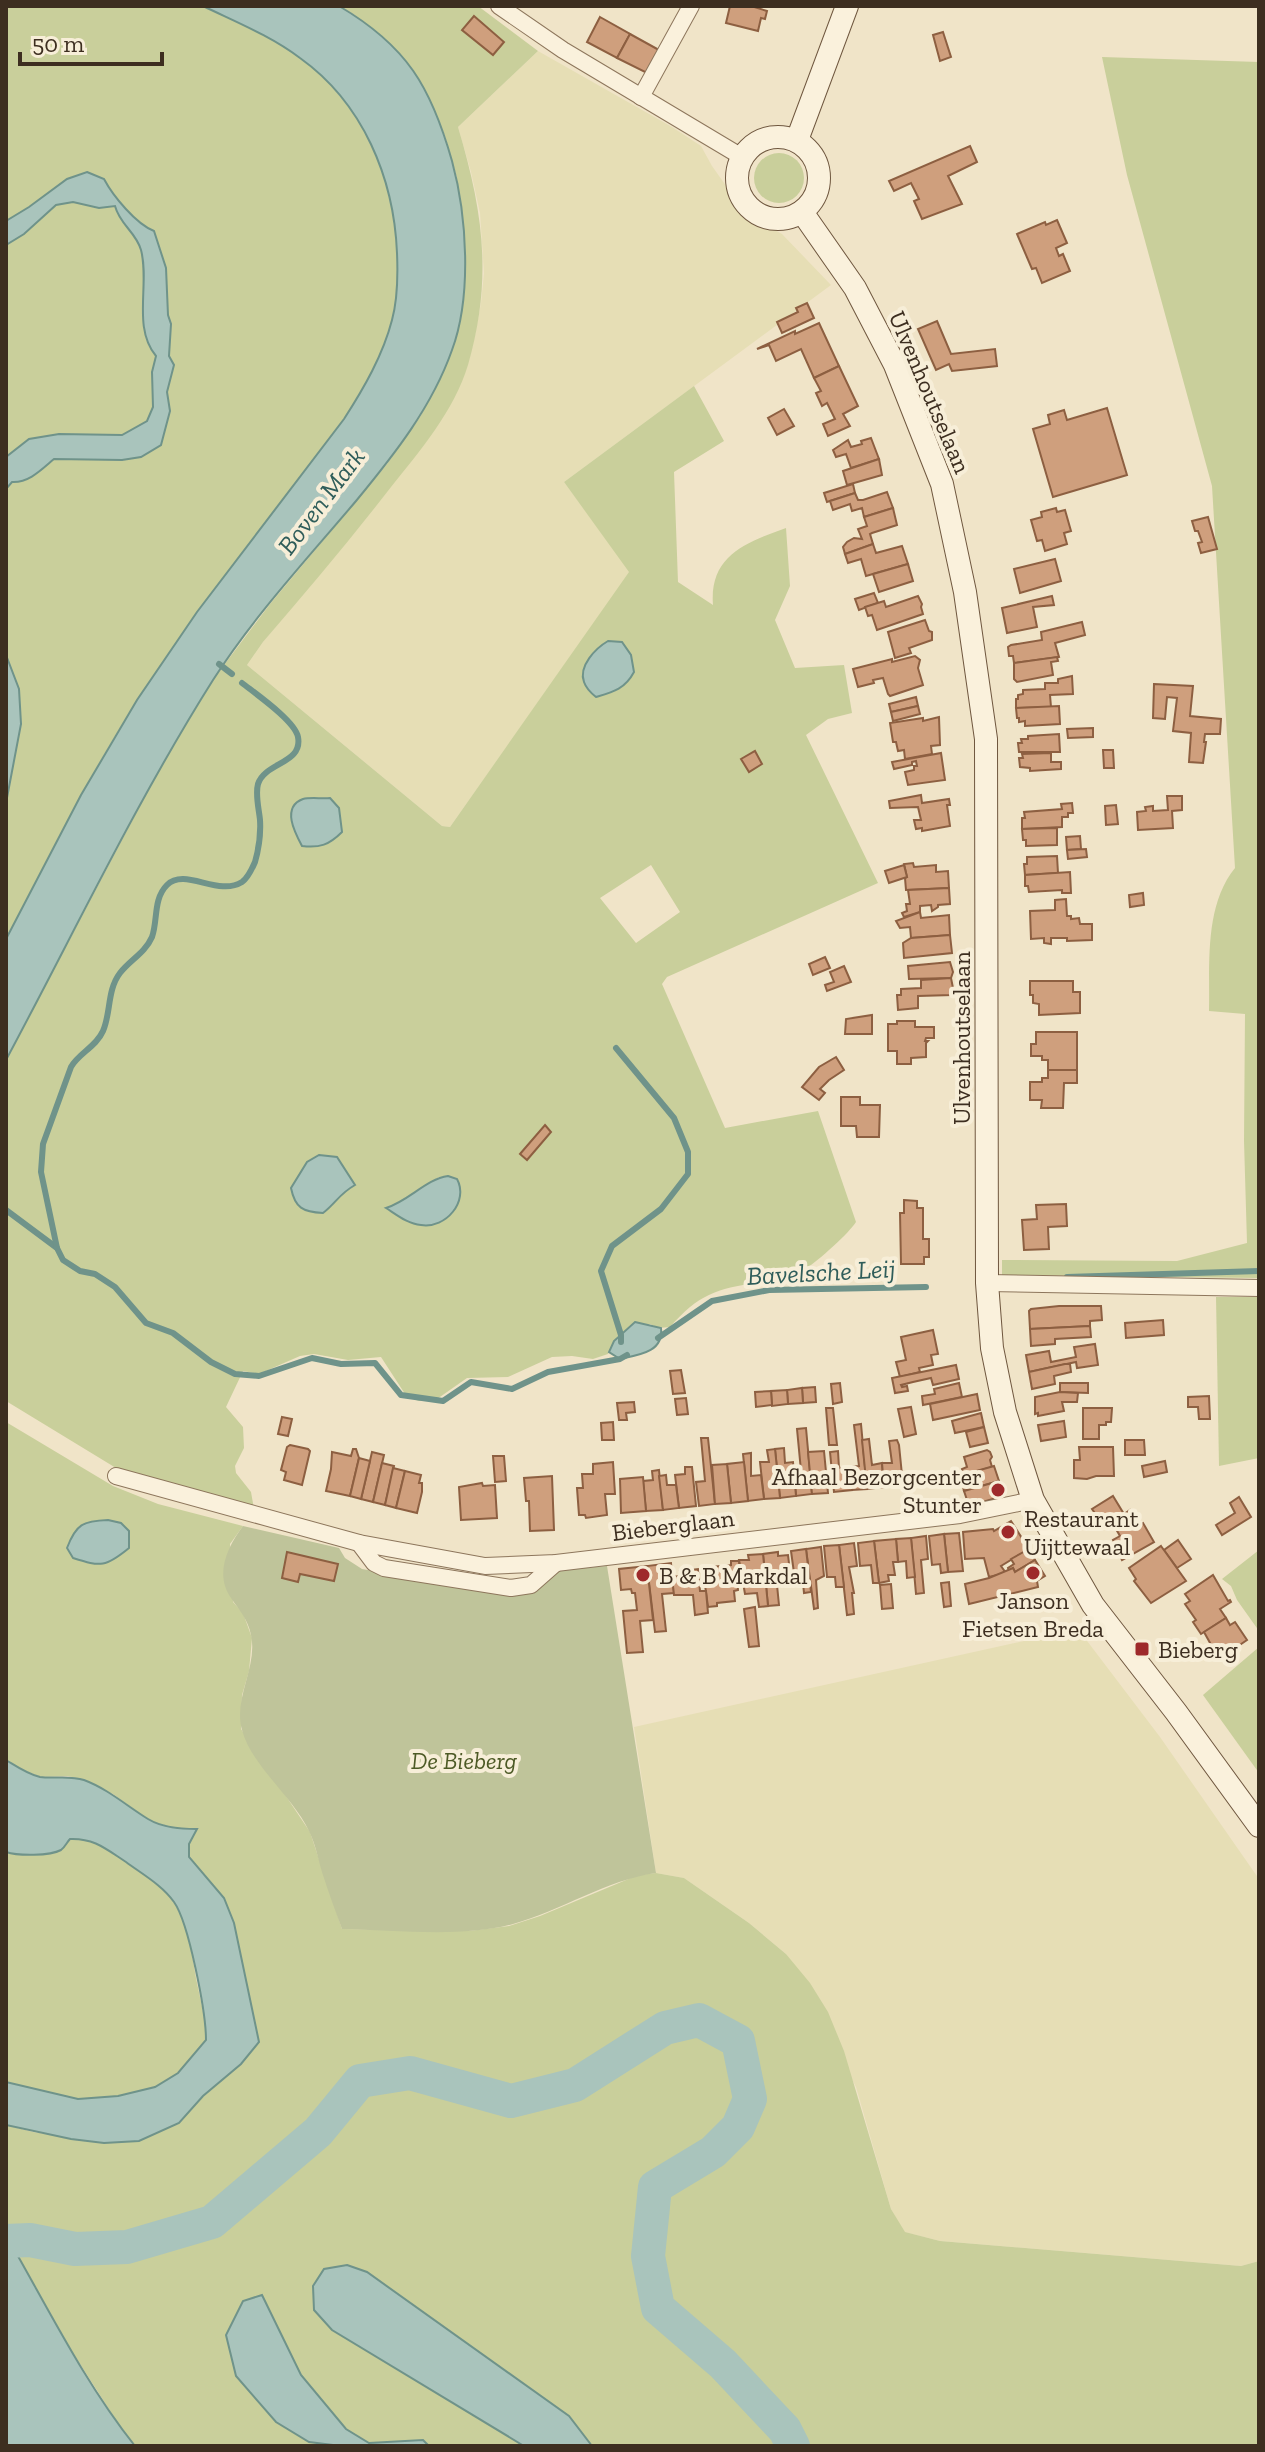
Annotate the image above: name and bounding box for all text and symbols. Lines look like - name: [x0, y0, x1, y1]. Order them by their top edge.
- scale bar: [20, 16, 162, 66]
- text: 50 m: [32, 29, 85, 58]
- street label: Ulvenhoutselaan: [883, 307, 977, 478]
- water label: Boven Mark: [271, 441, 371, 561]
- street label: Ulvenhoutselaan: [947, 951, 976, 1125]
- water label: Bavelsche Leij: [746, 1252, 896, 1292]
- place label: Afhaal Bezorgcenter Stunter: [772, 1462, 982, 1519]
- marker: Afhaal Bezorgcenter Stunter: [989, 1481, 1007, 1499]
- street label: Bieberglaan: [610, 1503, 736, 1547]
- place label: Restaurant Uijttewaal: [1024, 1504, 1139, 1561]
- marker: Restaurant Uijttewaal: [999, 1523, 1017, 1541]
- place label: B & B Markdal: [659, 1561, 808, 1590]
- marker: Janson Fietsen Breda: [1024, 1564, 1042, 1582]
- marker: B & B Markdal: [634, 1566, 652, 1584]
- place label: Janson Fietsen Breda: [962, 1586, 1104, 1643]
- place label: Bieberg: [1158, 1635, 1238, 1664]
- marker: Bieberg: [1133, 1640, 1151, 1658]
- park label: De Bieberg: [411, 1746, 518, 1775]

